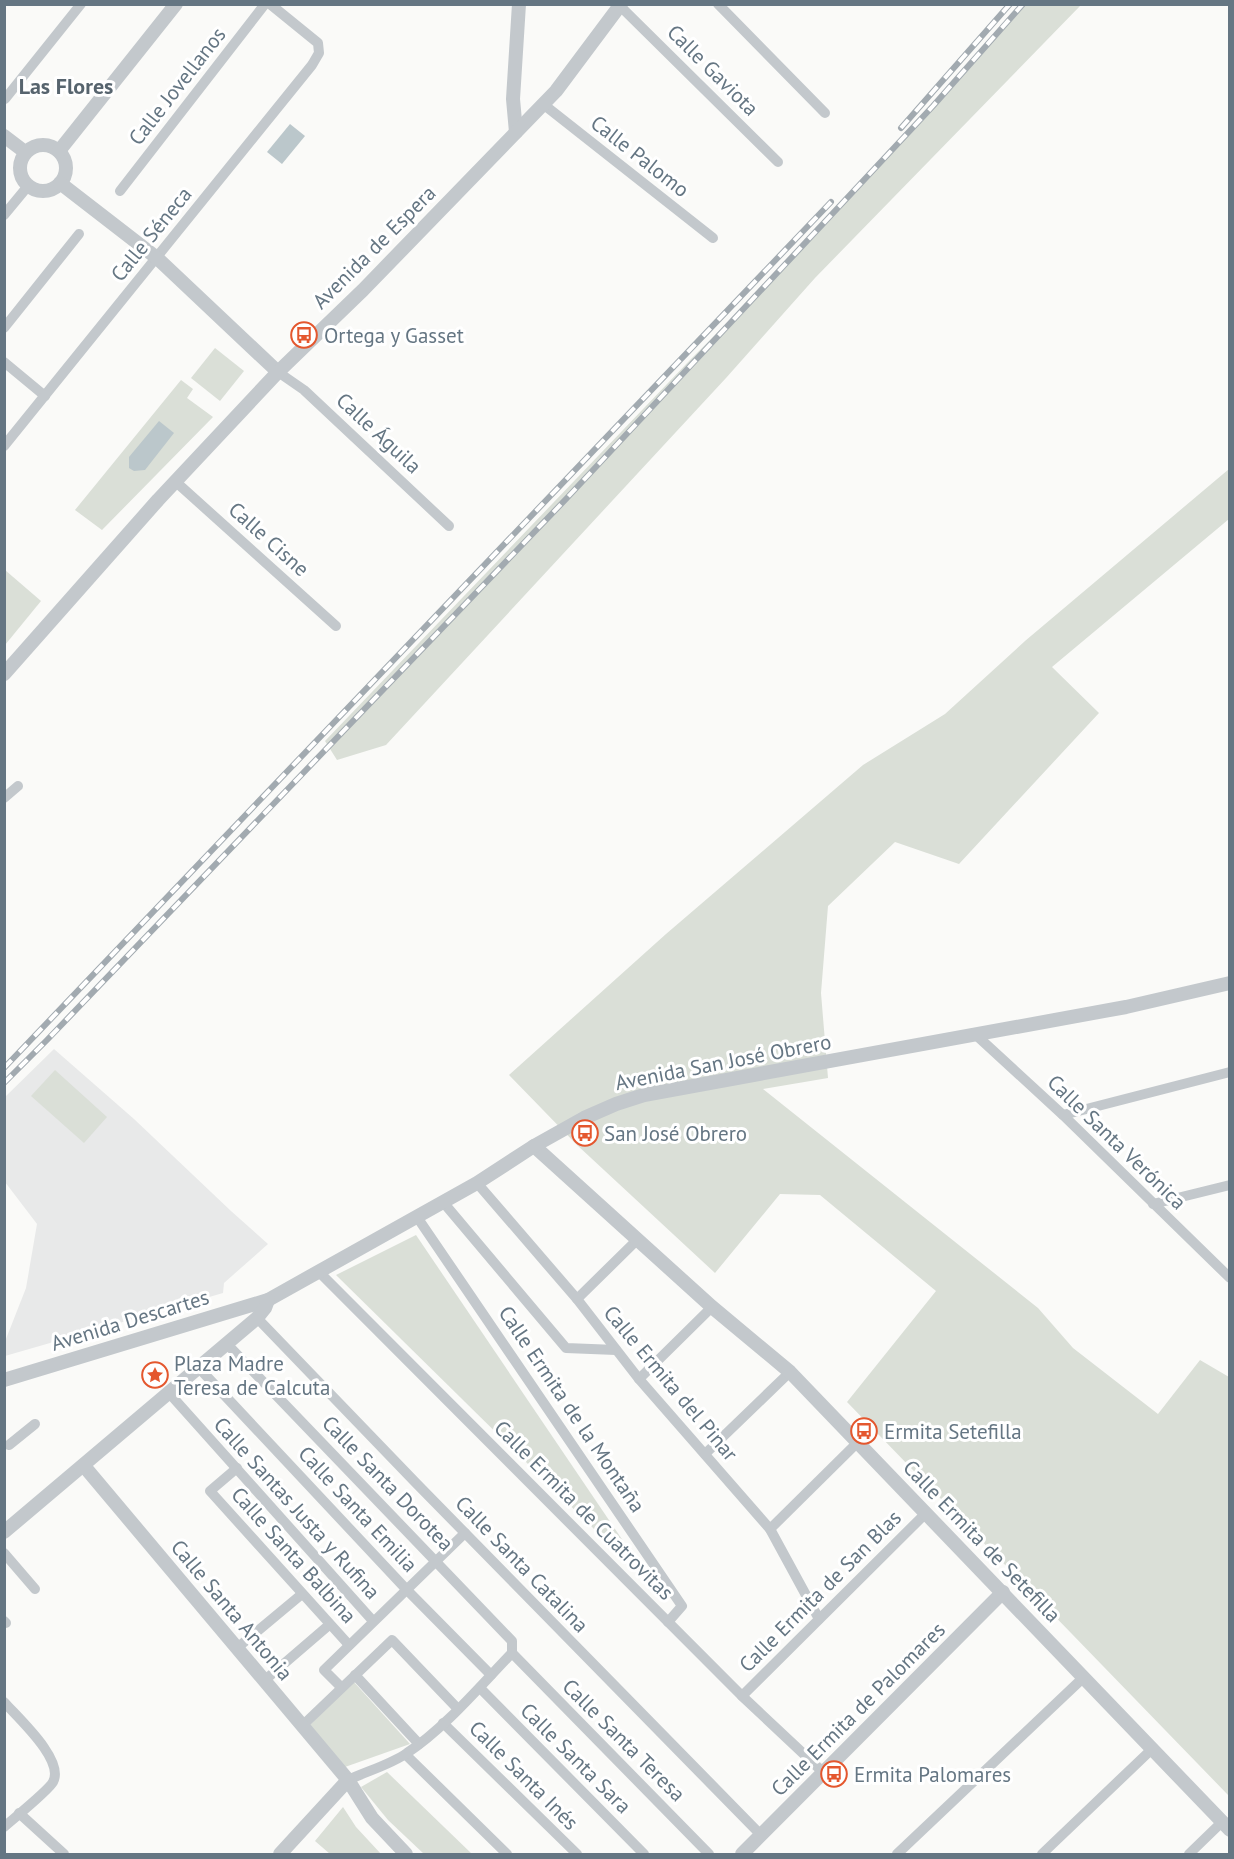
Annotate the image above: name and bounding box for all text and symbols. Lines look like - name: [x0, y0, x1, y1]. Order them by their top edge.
- street label: Calle Gaviota: [662, 19, 764, 121]
- street label: Calle Jovellanos: [122, 22, 232, 150]
- district label: Las Flores: [19, 72, 113, 100]
- street label: Calle Palomo: [585, 109, 695, 203]
- street label: Avenida de Espera: [307, 180, 441, 314]
- street label: Calle Séneca: [105, 181, 197, 287]
- bus stop icon: Ortega y Gasset: [289, 320, 319, 350]
- place label: Ortega y Gasset: [324, 322, 464, 349]
- street label: Calle Águila: [331, 387, 427, 479]
- street label: Calle Cisne: [223, 496, 315, 582]
- street label: Avenida San José Obrero: [613, 1028, 833, 1096]
- street label: Calle Santa Verónica: [1042, 1069, 1192, 1215]
- bus stop icon: San José Obrero: [570, 1118, 600, 1148]
- place label: San José Obrero: [604, 1120, 747, 1147]
- street label: Avenida Descartes: [48, 1283, 212, 1357]
- street label: Calle Ermita del Pinar: [598, 1300, 744, 1466]
- street label: Calle Ermita de la Montaña: [493, 1301, 651, 1517]
- place label: Plaza Madre Teresa de Calcuta: [174, 1350, 330, 1401]
- place icon: Plaza Madre Teresa de Calcuta: [140, 1360, 170, 1390]
- street label: Calle Santa Dorotea: [316, 1410, 460, 1556]
- street label: Calle Santas Justa y Rufina: [208, 1411, 386, 1605]
- street label: Calle Ermita de Cuatrovitas: [488, 1414, 680, 1606]
- bus stop icon: Ermita Setefilla: [849, 1416, 879, 1446]
- place label: Ermita Setefilla: [884, 1418, 1022, 1445]
- street label: Calle Santa Emilia: [293, 1440, 423, 1578]
- street label: Calle Ermita de Setefilla: [897, 1454, 1067, 1628]
- street label: Calle Santa Balbina: [226, 1481, 362, 1629]
- street label: Calle Santa Catalina: [450, 1490, 594, 1638]
- street label: Calle Ermita de San Blas: [733, 1504, 907, 1678]
- street label: Calle Santa Antonia: [165, 1534, 299, 1686]
- street label: Calle Ermita de Palomares: [765, 1616, 951, 1802]
- street label: Calle Santa Teresa: [557, 1673, 691, 1807]
- street label: Calle Santa Sara: [515, 1697, 637, 1819]
- street label: Calle Santa Inés: [464, 1715, 584, 1835]
- bus stop icon: Ermita Palomares: [819, 1759, 849, 1789]
- place label: Ermita Palomares: [854, 1761, 1011, 1788]

